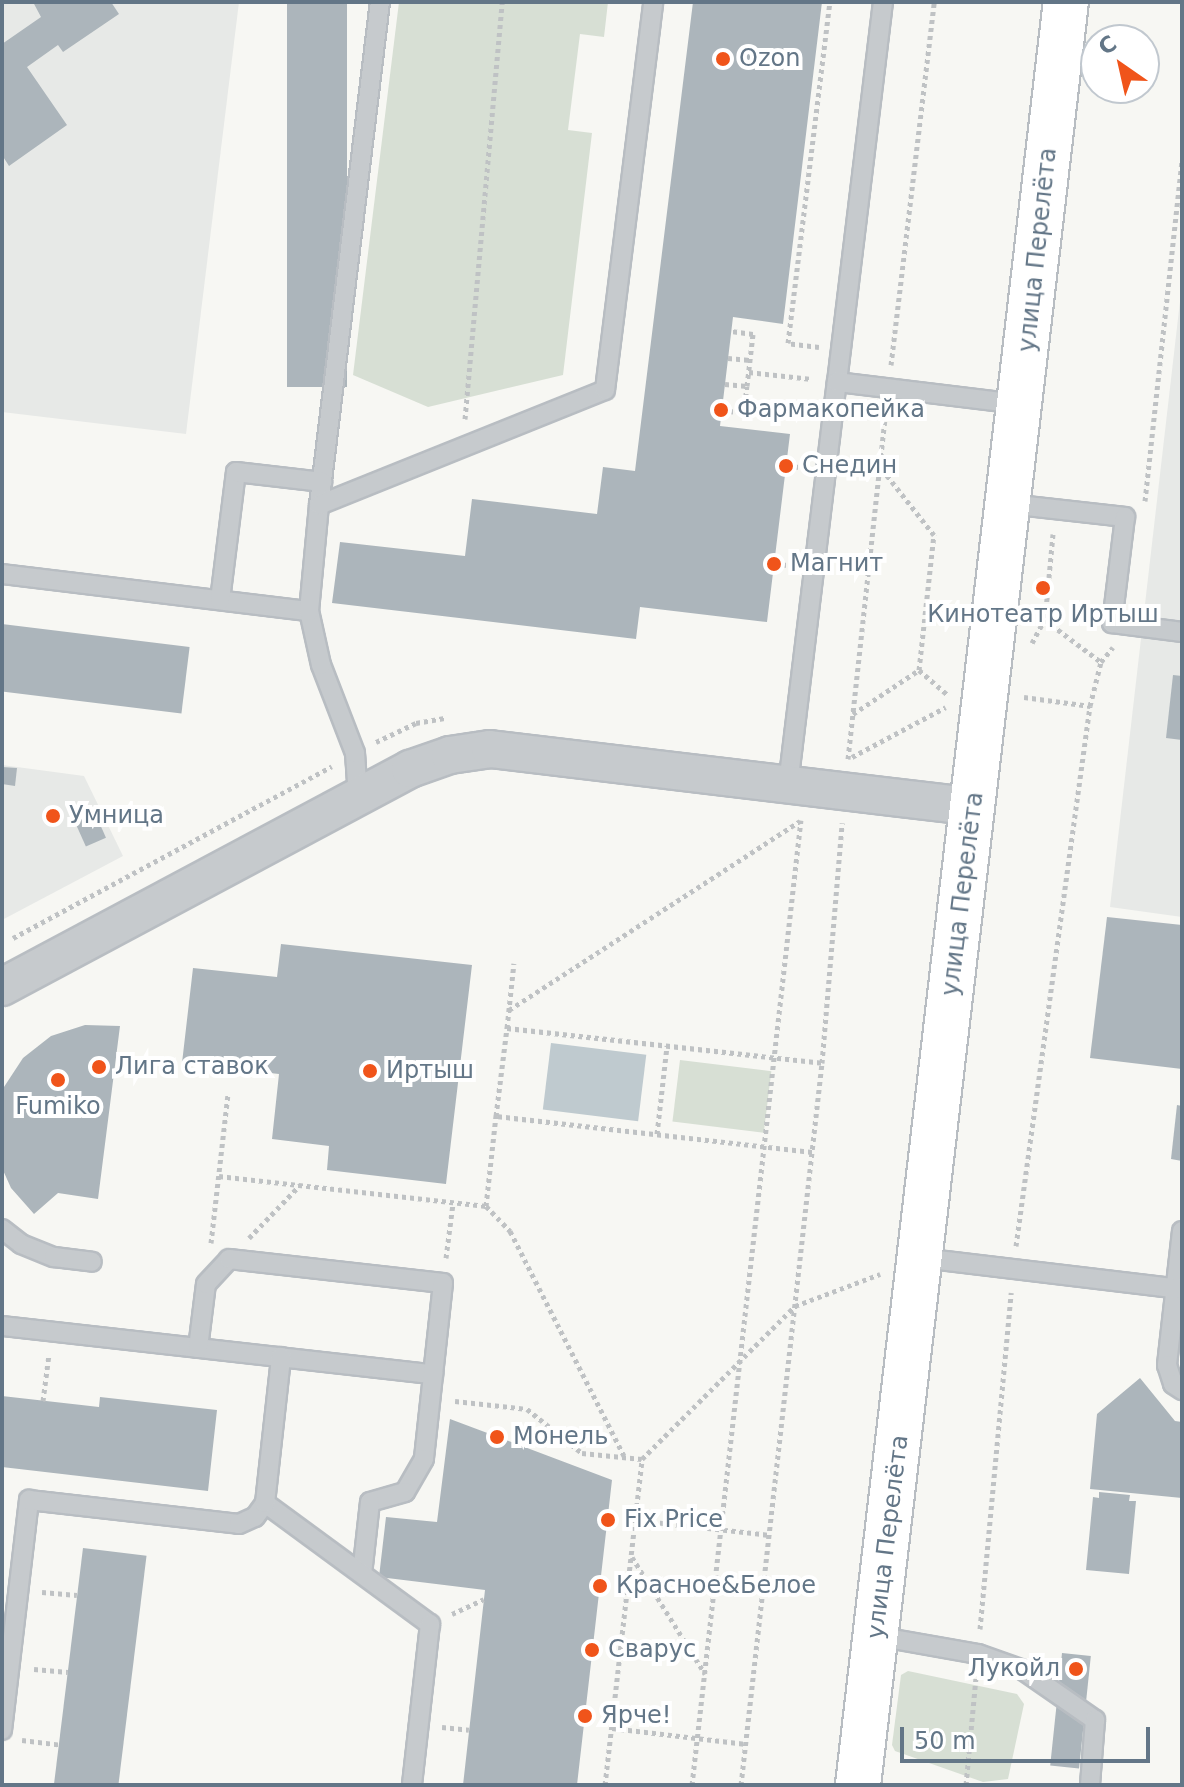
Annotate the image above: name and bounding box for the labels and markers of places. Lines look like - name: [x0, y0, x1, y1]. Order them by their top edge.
- place label: Ozon: [739, 45, 800, 73]
- marker: Ozon: [714, 50, 732, 68]
- place label: Фармакопейка: [737, 396, 925, 424]
- marker: Фармакопейка: [712, 401, 730, 419]
- place label: Снедин: [802, 452, 897, 480]
- marker: Снедин: [777, 457, 795, 475]
- place label: Магнит: [790, 550, 883, 578]
- marker: Магнит: [765, 555, 783, 573]
- marker: Кинотеатр Иртыш: [1034, 579, 1052, 597]
- place label: Кинотеатр Иртыш: [927, 601, 1159, 629]
- place label: Умница: [69, 802, 164, 830]
- marker: Умница: [44, 807, 62, 825]
- place label: Лига ставок: [115, 1053, 269, 1081]
- place label: Иртыш: [386, 1057, 474, 1085]
- marker: Лига ставок: [90, 1058, 108, 1076]
- marker: Иртыш: [361, 1062, 379, 1080]
- marker: Fumiko: [49, 1071, 67, 1089]
- place label: Fumiko: [15, 1093, 101, 1121]
- place label: Монель: [513, 1423, 608, 1451]
- marker: Монель: [488, 1428, 506, 1446]
- place label: Fix Price: [624, 1506, 723, 1534]
- marker: Fix Price: [599, 1511, 617, 1529]
- place label: Красное&Белое: [616, 1572, 816, 1600]
- marker: Красное&Белое: [591, 1577, 609, 1595]
- place label: Сварус: [608, 1636, 696, 1664]
- marker: Сварус: [583, 1641, 601, 1659]
- place label: Лукойл: [968, 1655, 1060, 1683]
- marker: Лукойл: [1067, 1660, 1085, 1678]
- place label: Ярче!: [601, 1702, 671, 1730]
- marker: Ярче!: [576, 1707, 594, 1725]

